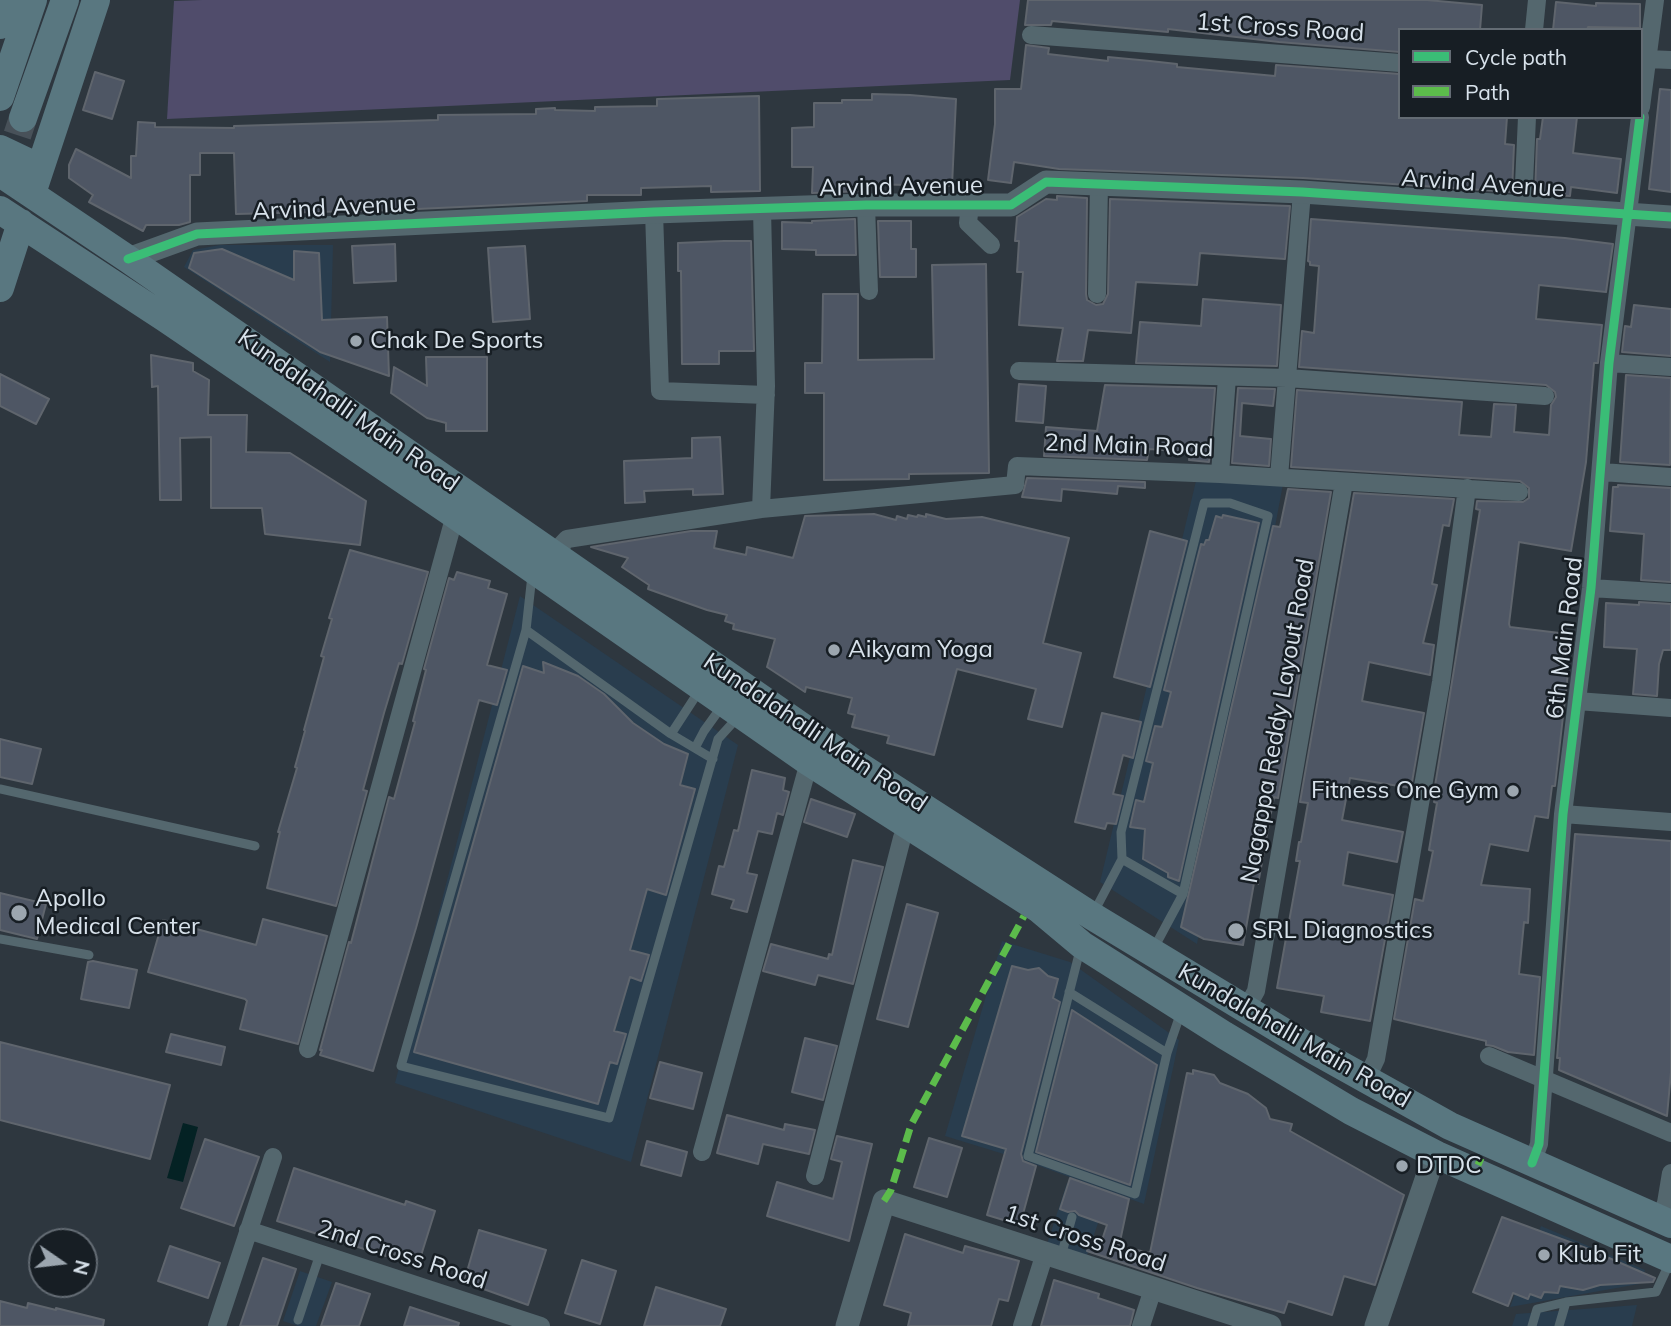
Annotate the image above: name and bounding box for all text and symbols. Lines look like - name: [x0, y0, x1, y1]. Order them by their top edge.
- street label: 1st Cross Road: [1195, 8, 1365, 48]
- legend: [1398, 28, 1643, 119]
- text: Cycle path: [1465, 44, 1567, 70]
- text: Path: [1465, 79, 1510, 105]
- street label: Arvind Avenue: [1400, 164, 1566, 204]
- street label: Arvind Avenue: [819, 171, 983, 203]
- street label: Arvind Avenue: [251, 189, 417, 227]
- street label: Kundalahalli Main Road: [232, 324, 464, 498]
- place label: Chak De Sports: [370, 327, 543, 355]
- marker: Chak De Sports: [348, 333, 364, 349]
- street label: 2nd Main Road: [1044, 429, 1214, 463]
- street label: 6th Main Road: [1541, 555, 1589, 721]
- street label: Nagappa Reddy Layout Road: [1235, 557, 1321, 885]
- place label: Aikyam Yoga: [848, 636, 993, 664]
- marker: Aikyam Yoga: [826, 642, 842, 658]
- street label: Kundalahalli Main Road: [698, 647, 932, 819]
- place label: Fitness One Gym: [1311, 777, 1499, 805]
- marker: Fitness One Gym: [1505, 783, 1521, 799]
- place label: Apollo Medical Center: [35, 885, 200, 941]
- marker: Apollo Medical Center: [9, 903, 29, 923]
- place label: SRL Diagnostics: [1252, 917, 1433, 945]
- marker: SRL Diagnostics: [1226, 921, 1246, 941]
- street label: Kundalahalli Main Road: [1173, 958, 1415, 1114]
- place label: DTDC: [1416, 1152, 1482, 1180]
- marker: DTDC: [1394, 1158, 1410, 1174]
- street label: 1st Cross Road: [1000, 1199, 1170, 1279]
- street label: 2nd Cross Road: [314, 1214, 490, 1296]
- north arrow: [28, 1228, 98, 1298]
- place label: Klub Fit: [1558, 1241, 1641, 1269]
- marker: Klub Fit: [1536, 1247, 1552, 1263]
- text: N: [68, 1258, 95, 1277]

